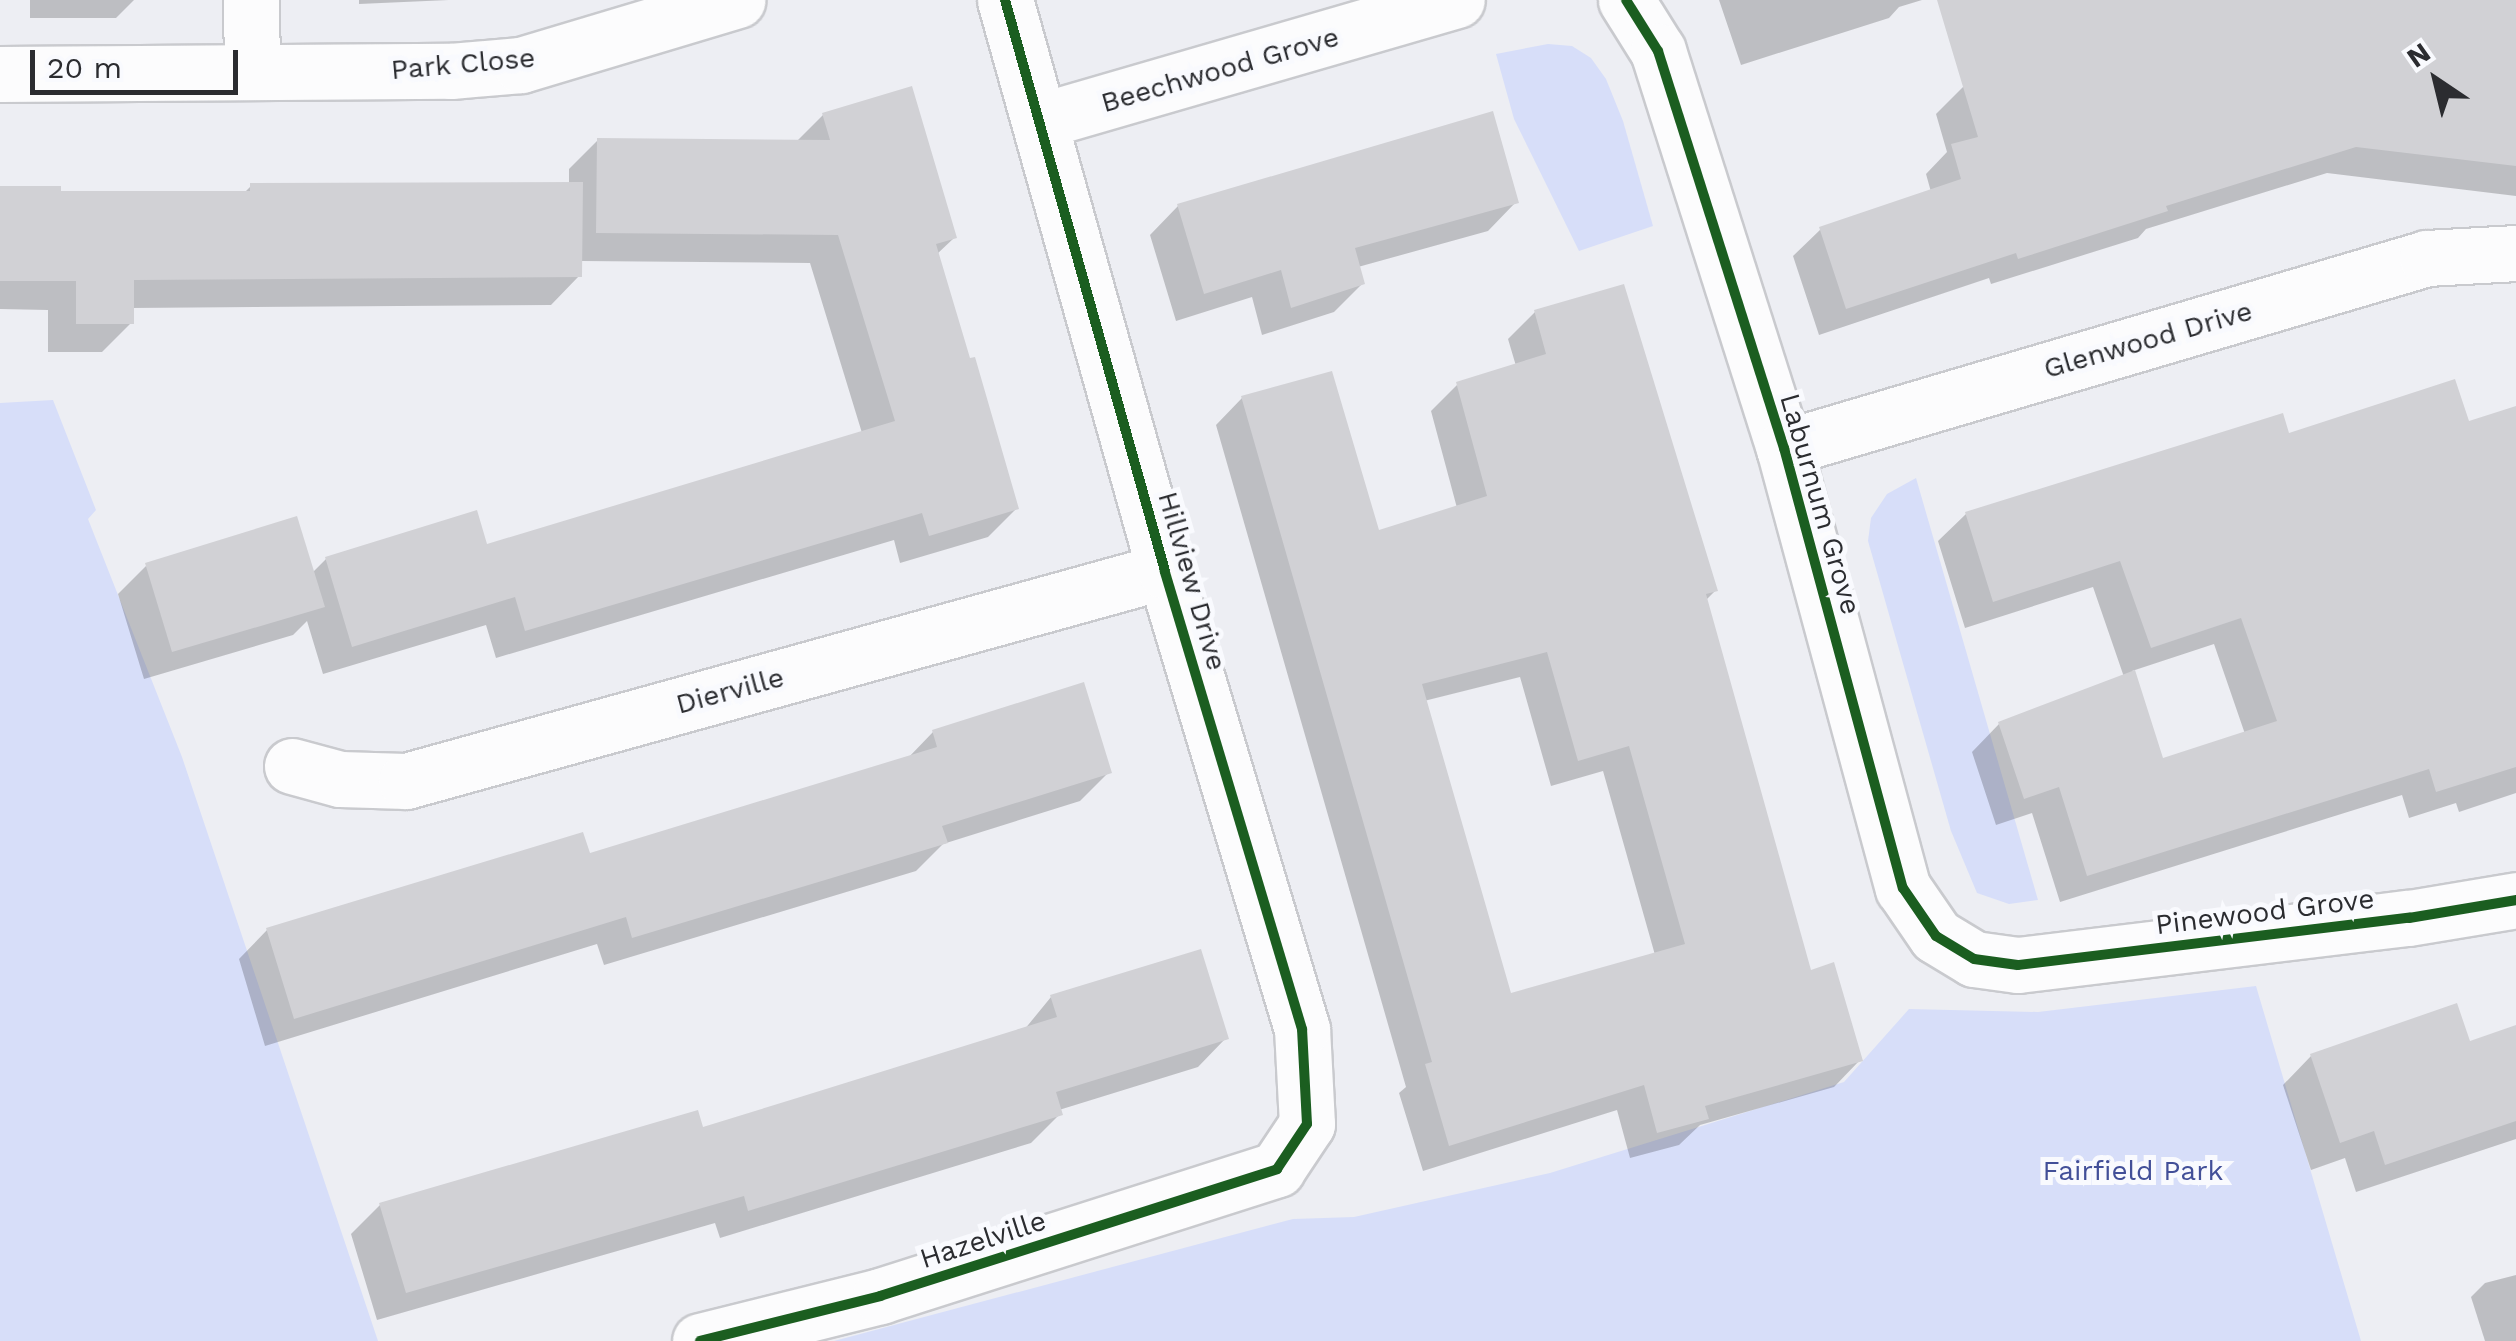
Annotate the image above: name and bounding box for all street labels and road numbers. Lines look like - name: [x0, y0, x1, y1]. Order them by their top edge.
- street label: Beechwood Grove: [1097, 20, 1343, 120]
- street label: Park Close: [389, 41, 537, 87]
- street label: Glenwood Drive: [2040, 294, 2256, 386]
- street label: Laburnum Grove: [1772, 390, 1868, 618]
- street label: Hillview Drive: [1150, 487, 1234, 675]
- street label: Dierville: [672, 660, 788, 722]
- street label: Pinewood Grove: [2154, 882, 2376, 942]
- street label: Hazelville: [916, 1204, 1050, 1276]

